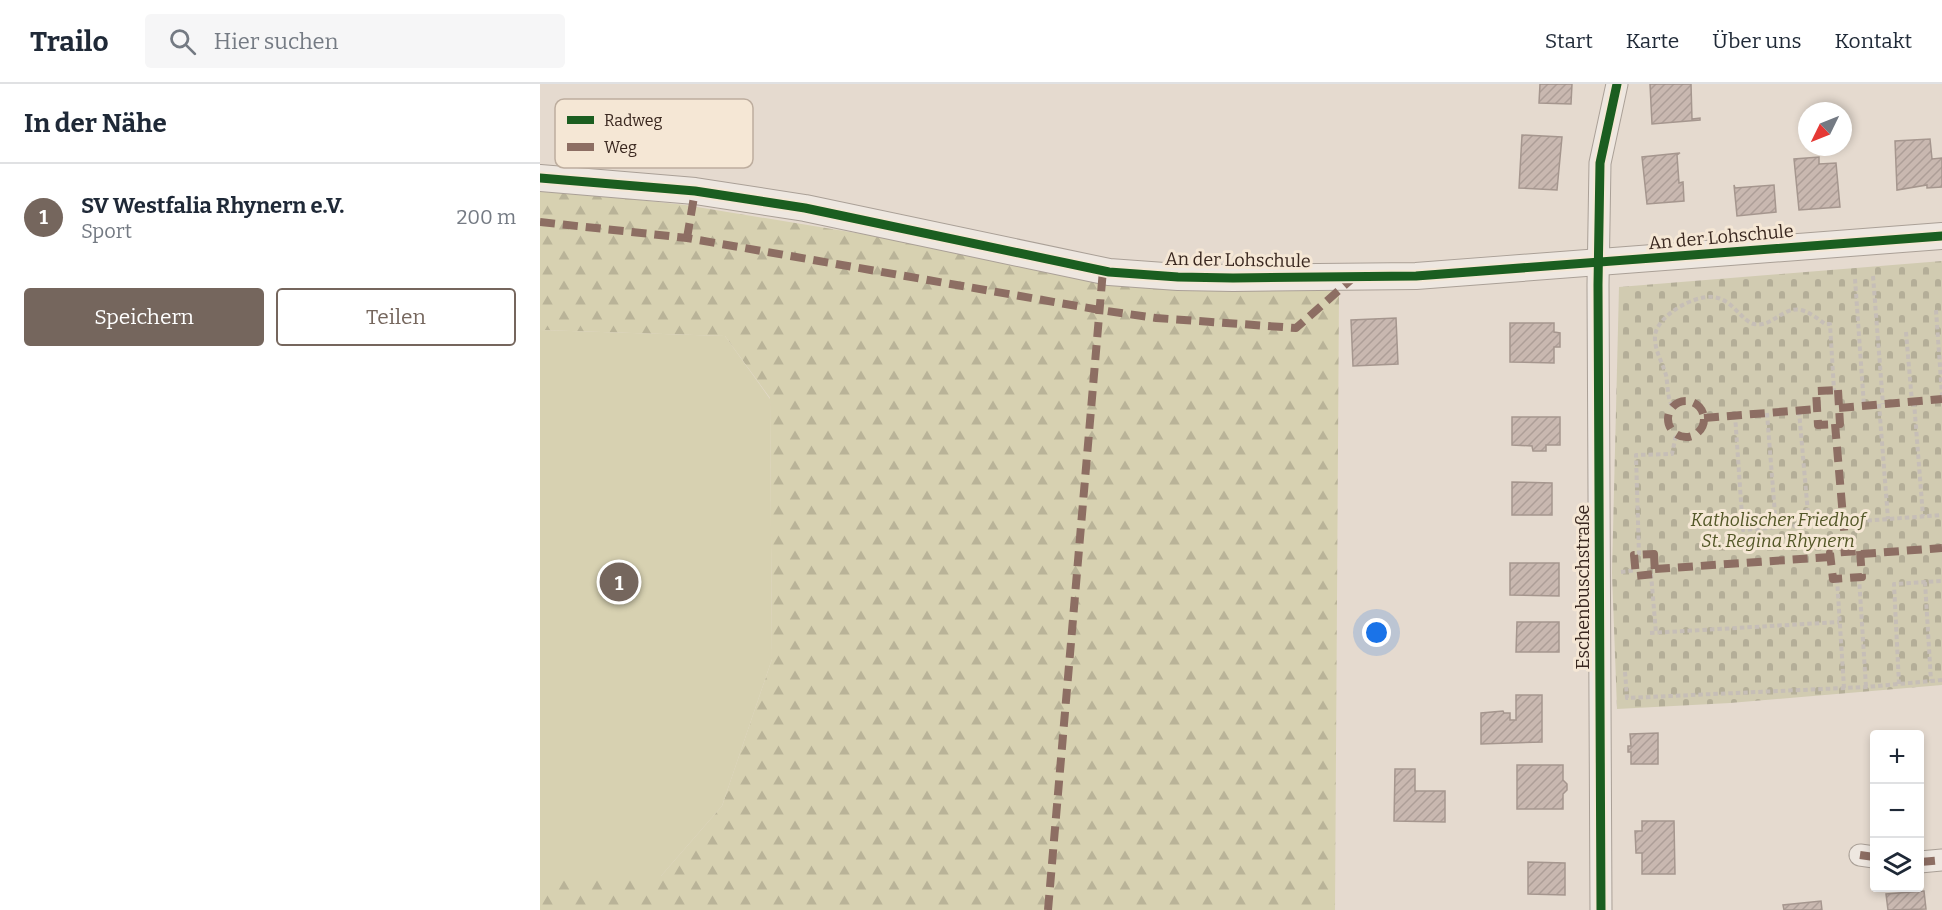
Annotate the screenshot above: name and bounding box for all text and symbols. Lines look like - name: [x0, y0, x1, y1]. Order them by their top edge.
- search box: [145, 14, 565, 68]
- text: Trailo: [30, 25, 109, 58]
- icon: search: [166, 25, 199, 58]
- text: Hier suchen: [214, 28, 339, 55]
- text: Start: [1545, 28, 1593, 54]
- text: Karte: [1626, 28, 1679, 54]
- text: Über uns: [1712, 28, 1802, 54]
- text: Kontakt: [1835, 28, 1912, 54]
- legend: [555, 99, 753, 168]
- north arrow: [1798, 102, 1852, 156]
- text: In der Nähe: [24, 108, 167, 139]
- text: Radweg: [604, 111, 662, 130]
- text: Weg: [604, 138, 637, 157]
- text: SV Westfalia Rhynern e.V.: [81, 192, 344, 219]
- text: 1: [39, 205, 48, 229]
- text: 200 m: [456, 205, 516, 229]
- text: Sport: [81, 219, 132, 243]
- street label: An der Lohschule: [1647, 220, 1795, 254]
- street label: An der Lohschule: [1165, 248, 1311, 272]
- button: Speichern: [24, 288, 264, 346]
- button: Teilen: [276, 288, 516, 346]
- street label: Eschenbuschstraße: [1572, 505, 1594, 669]
- park label: Katholischer Friedhof St. Regina Rhynern: [1691, 509, 1869, 552]
- pin: 1: [600, 560, 638, 604]
- your location: [1362, 618, 1391, 647]
- map controls: [1870, 730, 1924, 892]
- button: +: [1870, 730, 1924, 784]
- button: −: [1870, 784, 1924, 838]
- button: layers: [1870, 838, 1924, 892]

